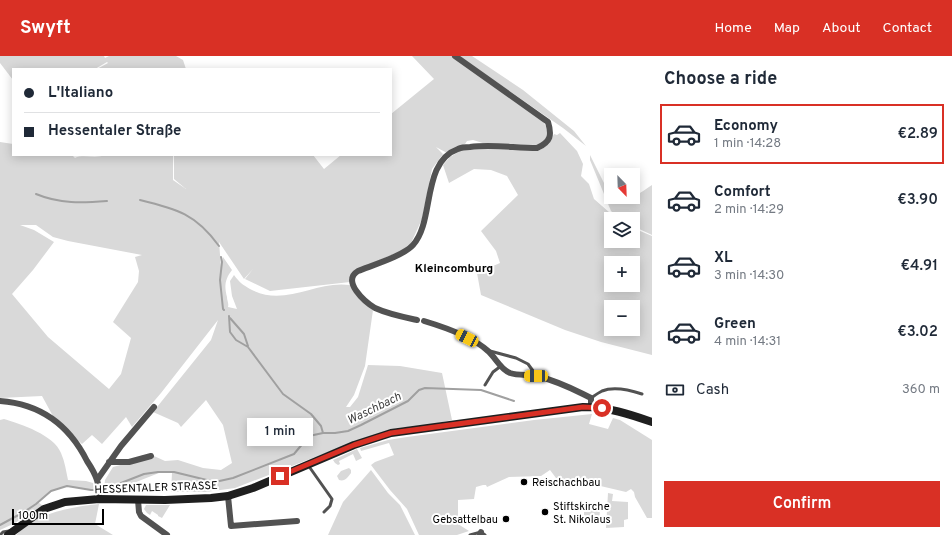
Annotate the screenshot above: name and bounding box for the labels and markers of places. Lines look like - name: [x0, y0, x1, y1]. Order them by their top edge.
- place label: Reischachbau: [532, 476, 601, 490]
- marker: Reischachbau: [519, 477, 529, 487]
- place label: Stiftskirche St. Nikolaus: [553, 500, 611, 527]
- marker: Stiftskirche St. Nikolaus: [540, 507, 550, 517]
- place label: Gebsattelbau: [433, 513, 498, 527]
- marker: Gebsattelbau: [501, 514, 511, 524]

